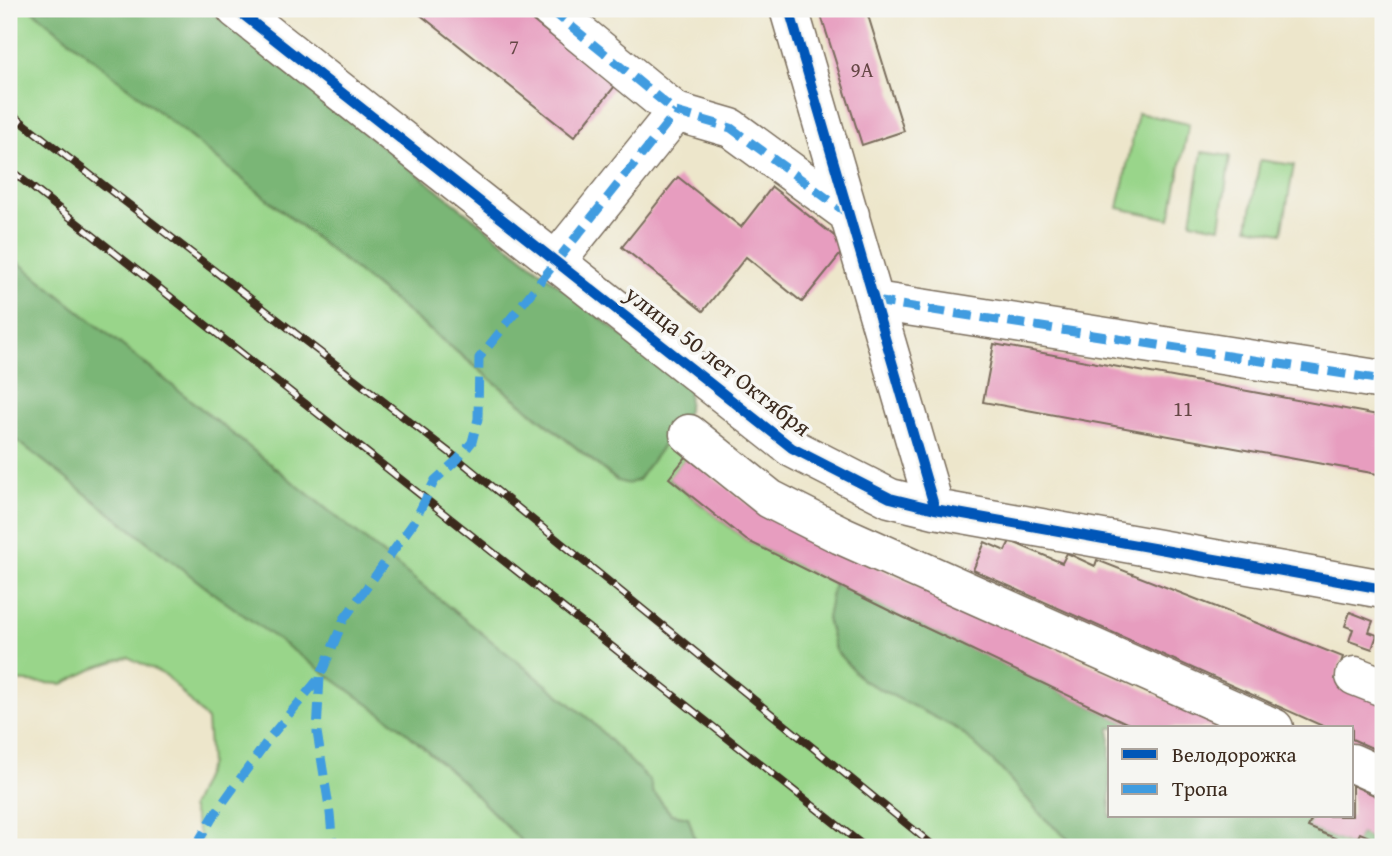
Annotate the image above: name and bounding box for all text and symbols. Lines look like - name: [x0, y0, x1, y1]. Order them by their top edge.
- house number: 7: [509, 31, 519, 62]
- house number: 9А: [851, 54, 874, 85]
- street label: улица 50 лет Октября: [617, 276, 819, 445]
- house number: 11: [1173, 393, 1193, 424]
- legend: [1108, 726, 1354, 818]
- text: Велодорожка: [1172, 739, 1297, 770]
- text: Тропа: [1172, 773, 1228, 804]

